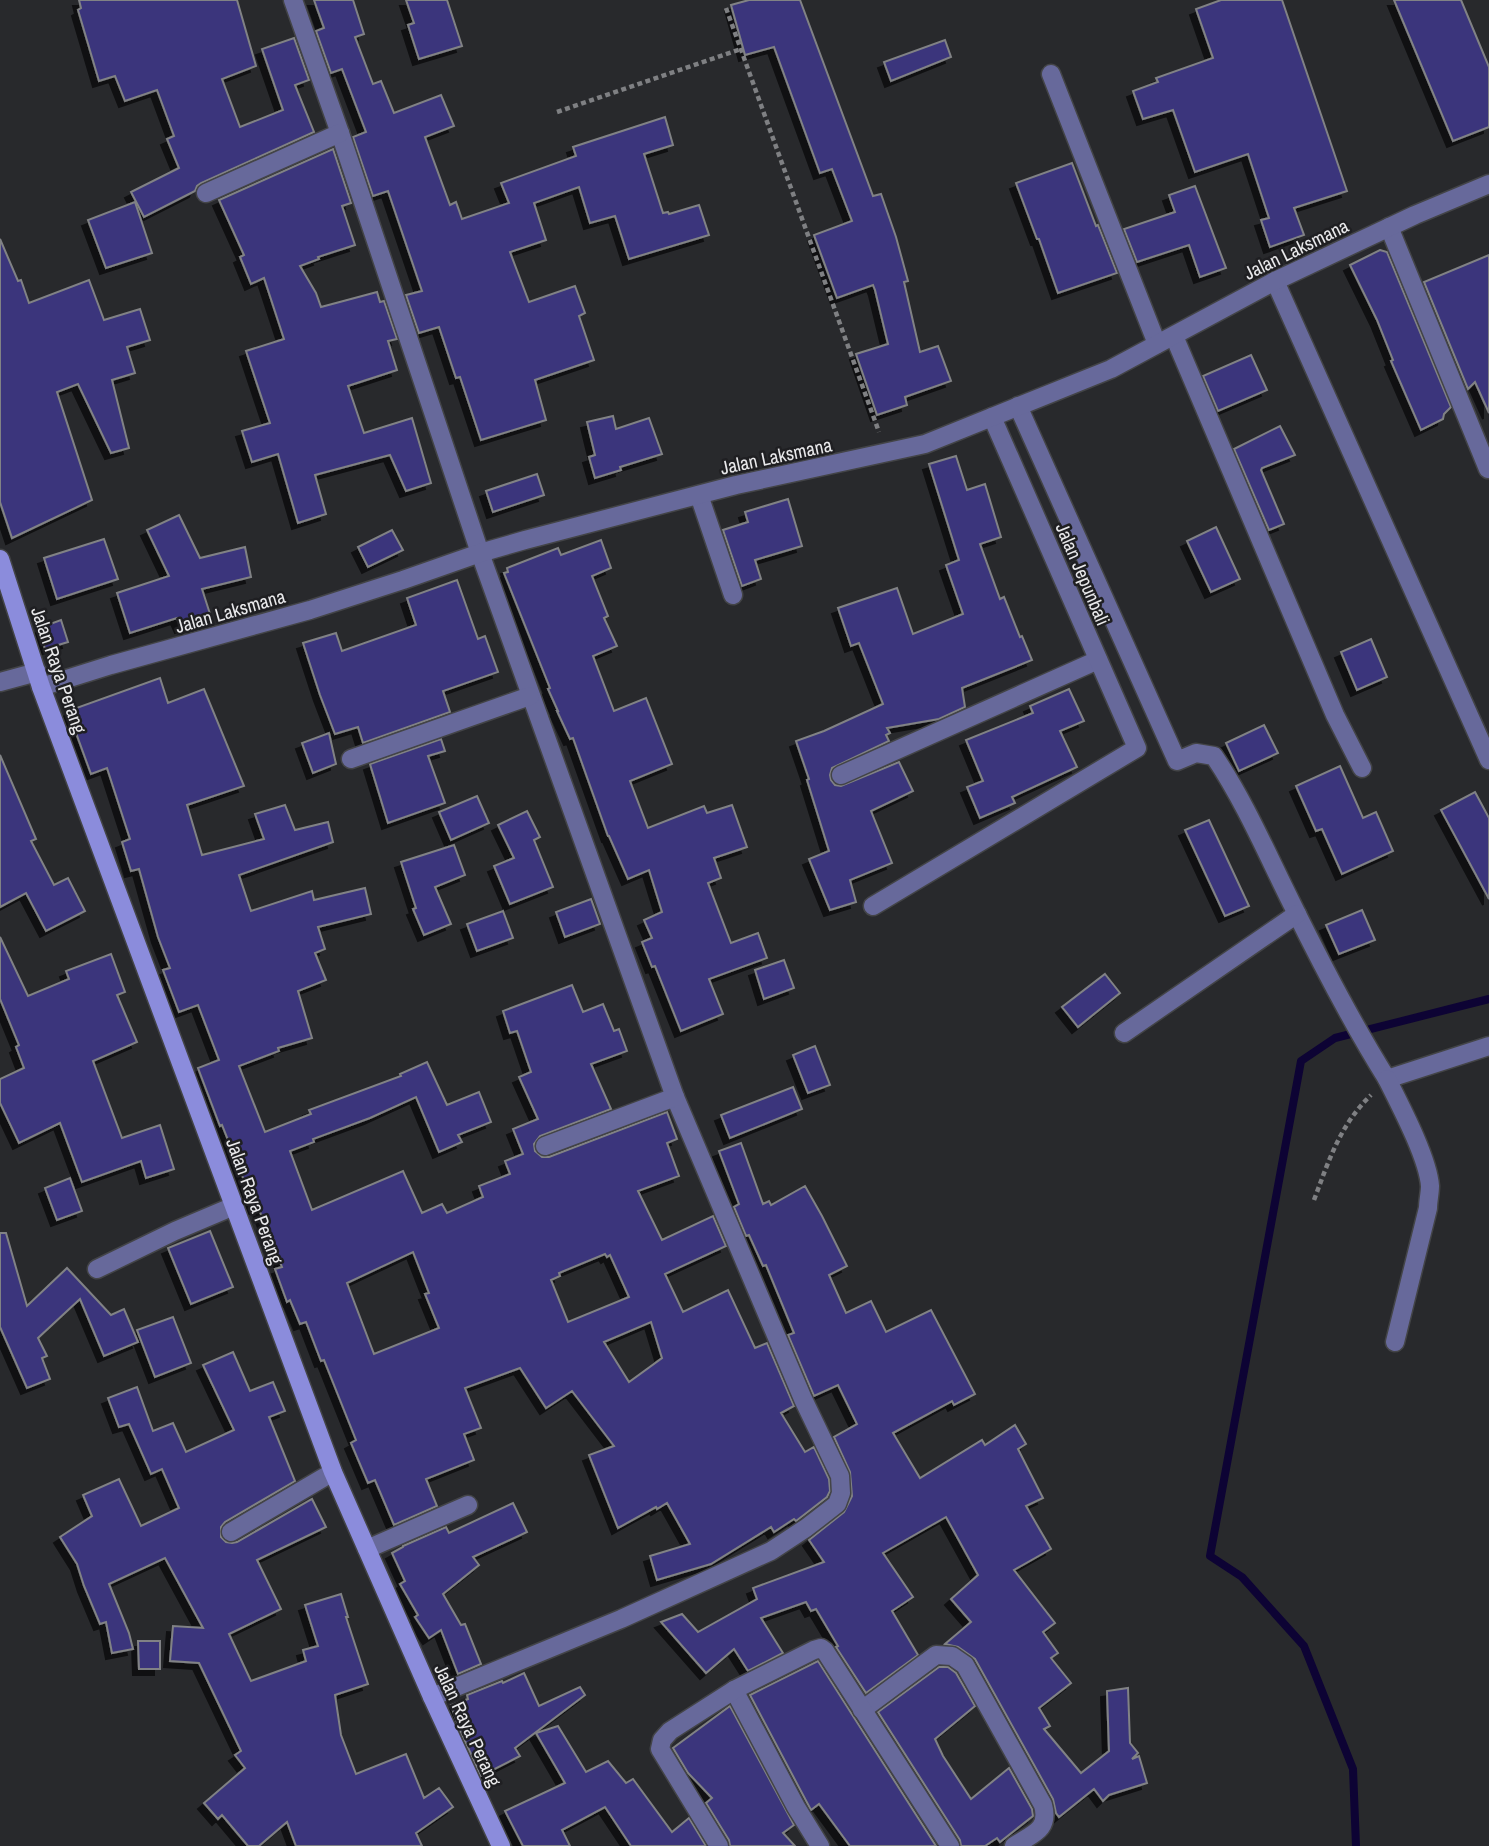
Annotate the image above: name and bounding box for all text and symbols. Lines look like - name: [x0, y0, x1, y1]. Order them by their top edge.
- street label: Jalan Laksmana: [1239, 212, 1353, 286]
- street label: Jalan Laksmana: [718, 431, 835, 481]
- street label: Jalan Jepunbali: [1050, 519, 1116, 629]
- street label: Jalan Laksmana: [172, 583, 288, 639]
- street label: Jalan Raya Perang: [25, 603, 93, 737]
- street label: Jalan Raya Perang: [220, 1134, 290, 1268]
- street label: Jalan Raya Perang: [428, 1659, 508, 1791]

